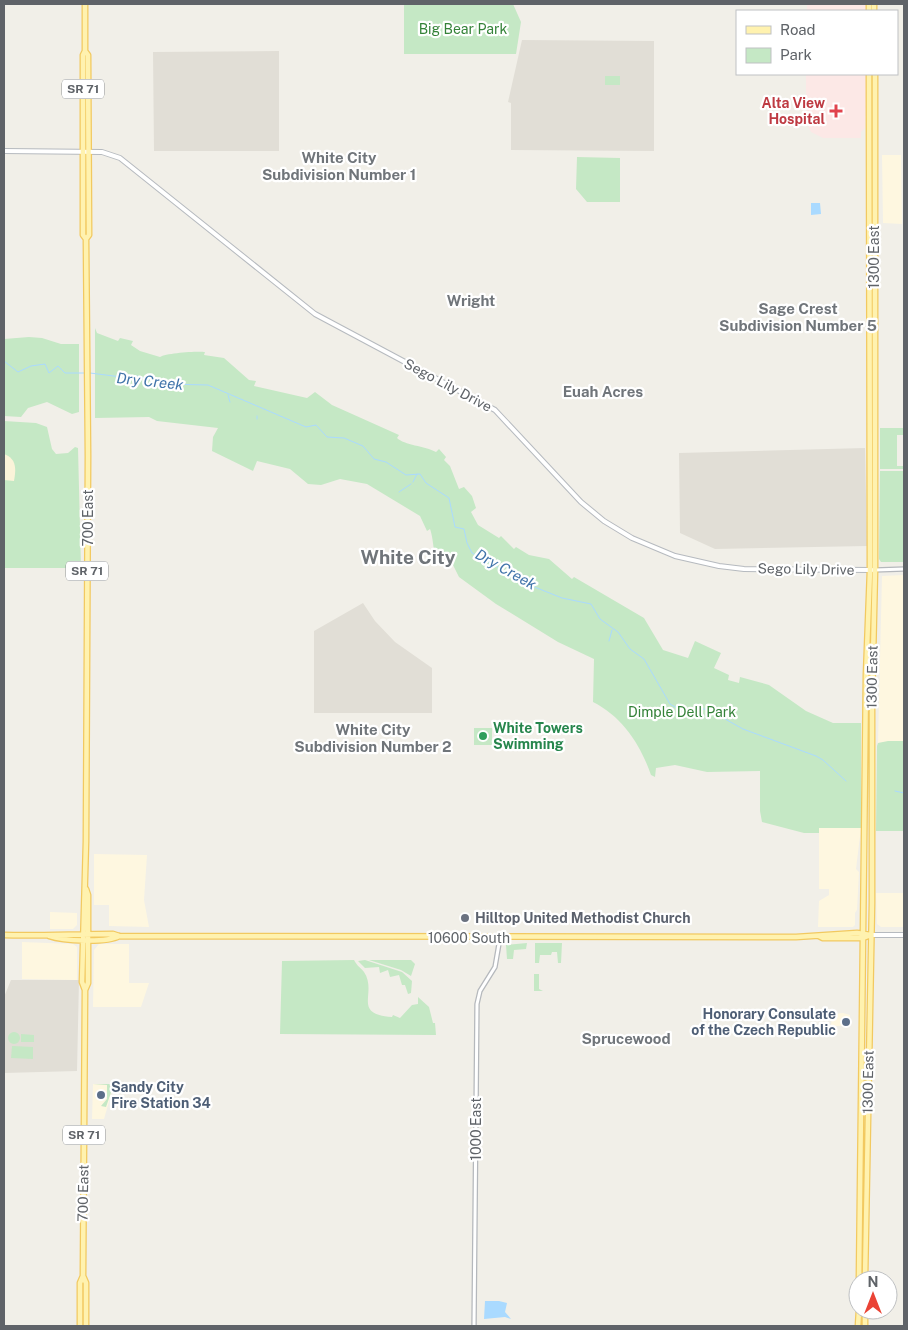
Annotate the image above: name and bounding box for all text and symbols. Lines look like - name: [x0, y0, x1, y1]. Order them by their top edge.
- legend: [736, 10, 898, 75]
- park label: Big Bear Park: [419, 21, 507, 37]
- text: Road: [780, 21, 816, 38]
- text: Park: [780, 46, 812, 63]
- road number: SR 71: [62, 80, 104, 98]
- place label: Alta View Hospital: [762, 95, 825, 127]
- marker: Alta View Hospital: [829, 104, 843, 118]
- district label: White City Subdivision Number 1: [262, 149, 416, 183]
- street label: 1300 East: [866, 225, 882, 289]
- district label: Wright: [447, 292, 495, 309]
- district label: Sage Crest Subdivision Number 5: [719, 300, 877, 334]
- street label: Sego Lily Drive: [401, 355, 495, 415]
- water label: Dry Creek: [116, 369, 185, 393]
- district label: Euah Acres: [563, 383, 643, 400]
- street label: 700 East: [80, 489, 96, 547]
- water label: Dry Creek: [473, 545, 540, 593]
- district label: White City: [361, 546, 456, 568]
- street label: Sego Lily Drive: [757, 560, 855, 578]
- road number: SR 71: [66, 562, 108, 580]
- street label: 1300 East: [863, 645, 881, 709]
- park label: Dimple Dell Park: [628, 704, 736, 720]
- place label: White Towers Swimming: [493, 720, 583, 752]
- district label: White City Subdivision Number 2: [294, 721, 452, 755]
- marker: White Towers Swimming: [477, 730, 489, 742]
- place label: Hilltop United Methodist Church: [475, 910, 691, 926]
- marker: Hilltop United Methodist Church: [459, 912, 471, 924]
- street label: 10600 South: [428, 930, 510, 946]
- place label: Honorary Consulate of the Czech Republic: [691, 1006, 836, 1038]
- marker: Honorary Consulate of the Czech Republic: [840, 1016, 852, 1028]
- district label: Sprucewood: [581, 1030, 671, 1047]
- street label: 1300 East: [859, 1050, 877, 1114]
- place label: Sandy City Fire Station 34: [111, 1079, 211, 1111]
- marker: Sandy City Fire Station 34: [95, 1089, 107, 1101]
- street label: 1000 East: [468, 1097, 484, 1161]
- road number: SR 71: [63, 1126, 105, 1144]
- street label: 700 East: [75, 1164, 91, 1222]
- north arrow: [848, 1270, 898, 1320]
- text: N: [868, 1274, 878, 1290]

